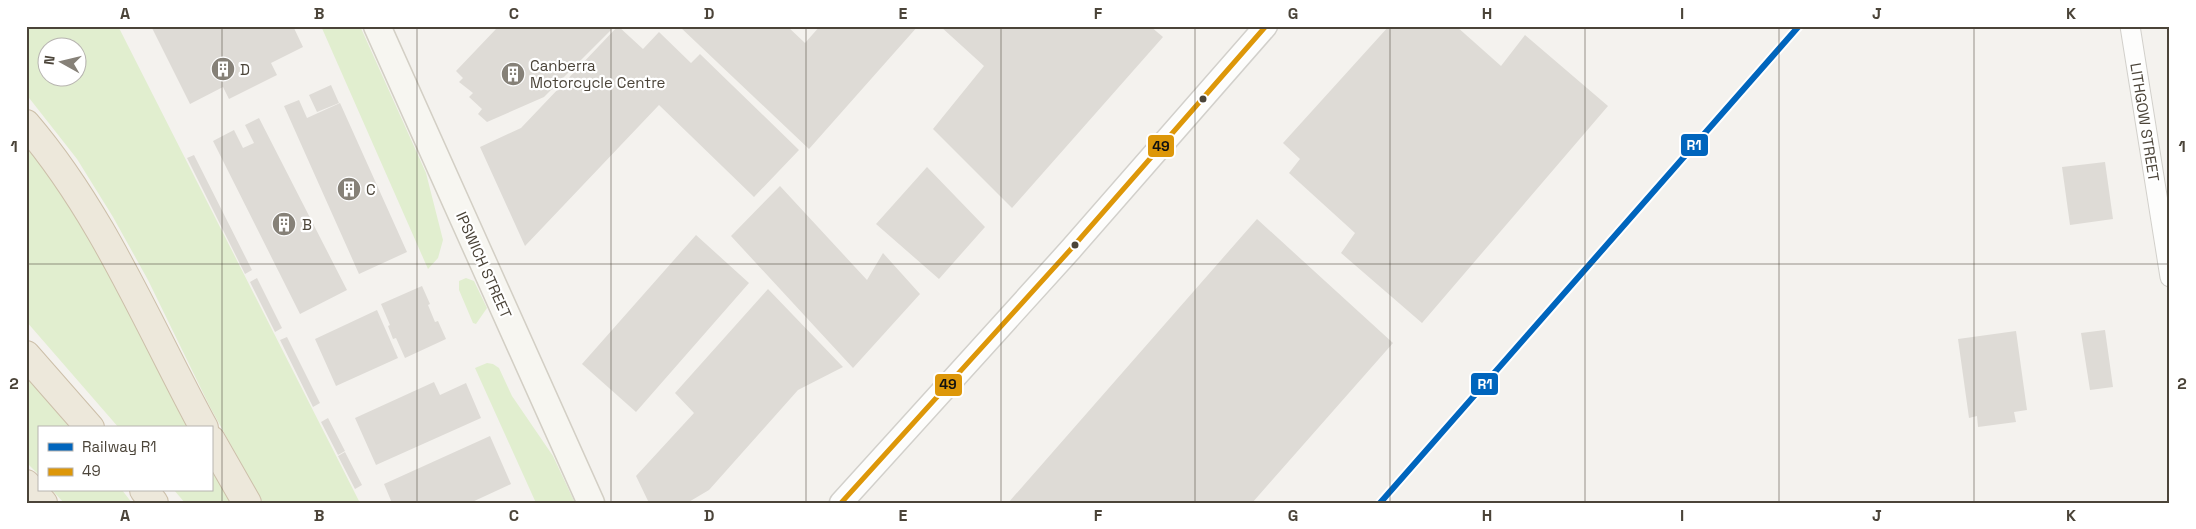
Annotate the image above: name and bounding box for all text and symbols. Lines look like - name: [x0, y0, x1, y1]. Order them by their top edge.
- text: A: [120, 3, 130, 24]
- text: B: [314, 3, 324, 24]
- text: C: [509, 3, 519, 24]
- text: D: [704, 3, 714, 24]
- text: E: [899, 3, 908, 24]
- text: F: [1094, 3, 1103, 24]
- text: G: [1288, 3, 1298, 24]
- text: H: [1482, 3, 1492, 24]
- text: I: [1680, 3, 1684, 24]
- text: J: [1872, 3, 1882, 24]
- text: K: [2066, 3, 2076, 24]
- north arrow: [38, 38, 88, 88]
- text: N: [40, 54, 59, 66]
- building icon: D: [210, 56, 236, 82]
- place label: Canberra Motorcycle Centre: [530, 56, 666, 92]
- place label: D: [240, 60, 250, 79]
- building icon: Canberra Motorcycle Centre: [500, 61, 526, 87]
- street label: LITHGOW STREET: [2126, 61, 2164, 183]
- unlabelled marker: [1198, 94, 1208, 104]
- line badge: R1: [1680, 133, 1709, 157]
- line badge: 49: [1147, 134, 1175, 158]
- text: 1: [10, 136, 18, 157]
- text: R1: [1686, 136, 1702, 154]
- text: 1: [2178, 136, 2186, 157]
- text: 49: [1152, 137, 1170, 155]
- building icon: C: [336, 176, 362, 202]
- place label: C: [366, 180, 376, 199]
- street label: IPSWICH STREET: [452, 209, 516, 321]
- building icon: B: [271, 211, 297, 237]
- place label: B: [302, 215, 312, 234]
- unlabelled marker: [1070, 240, 1080, 250]
- line badge: R1: [1470, 372, 1499, 396]
- text: 2: [9, 373, 19, 394]
- line badge: 49: [934, 373, 963, 397]
- text: 2: [2177, 373, 2187, 394]
- text: 49: [939, 375, 957, 393]
- text: R1: [1477, 375, 1493, 393]
- legend: [38, 426, 212, 492]
- text: Railway R1: [82, 437, 157, 456]
- text: 49: [82, 461, 101, 480]
- text: A: [120, 505, 130, 526]
- text: B: [314, 505, 324, 526]
- text: C: [509, 505, 519, 526]
- text: D: [704, 505, 714, 526]
- text: E: [899, 505, 908, 526]
- text: F: [1094, 505, 1103, 526]
- text: G: [1288, 505, 1298, 526]
- text: H: [1482, 505, 1492, 526]
- text: I: [1680, 505, 1684, 526]
- text: J: [1872, 505, 1882, 526]
- text: K: [2066, 505, 2076, 526]

